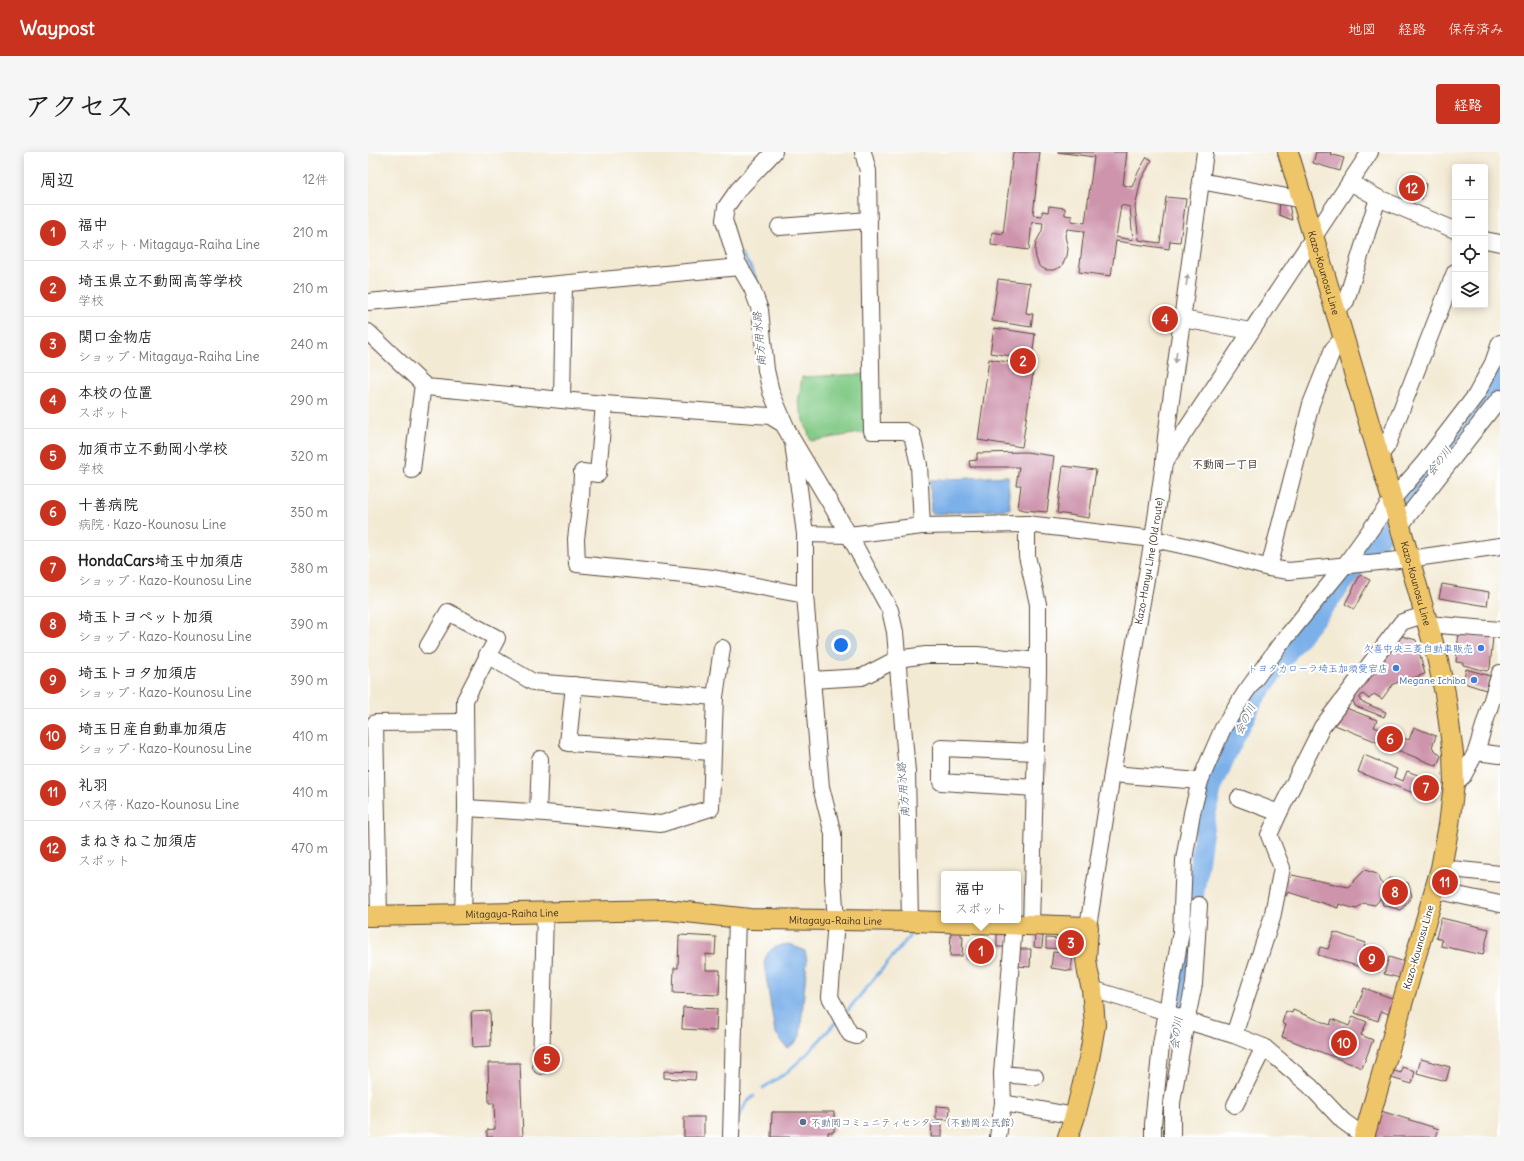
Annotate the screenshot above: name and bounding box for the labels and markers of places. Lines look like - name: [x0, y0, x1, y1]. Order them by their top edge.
- pin: 12: [1399, 173, 1425, 203]
- pin: 4: [1152, 304, 1178, 334]
- pin: 2: [1010, 346, 1036, 376]
- place label: 久喜中央三菱自動車販売: [1363, 642, 1473, 655]
- marker: 久喜中央三菱自動車販売: [1476, 643, 1486, 653]
- place label: トヨタカローラ埼玉加須愛宕店: [1248, 662, 1388, 675]
- marker: トヨタカローラ埼玉加須愛宕店: [1391, 663, 1401, 673]
- place label: Megane Ichiba: [1399, 674, 1466, 687]
- marker: Megane Ichiba: [1469, 675, 1479, 685]
- pin: 6: [1377, 724, 1403, 754]
- pin: 7: [1413, 773, 1439, 803]
- pin: 11: [1432, 867, 1458, 897]
- pin: 8: [1382, 877, 1408, 907]
- pin: 3: [1058, 928, 1084, 958]
- pin: 1: [968, 936, 994, 966]
- pin: 9: [1359, 944, 1385, 974]
- pin: 10: [1331, 1028, 1357, 1058]
- pin: 5: [534, 1044, 560, 1074]
- place label: 不動岡コミュニティセンター（不動岡公民館）: [811, 1116, 1021, 1129]
- marker: 不動岡コミュニティセンター（不動岡公民館）: [798, 1117, 808, 1127]

